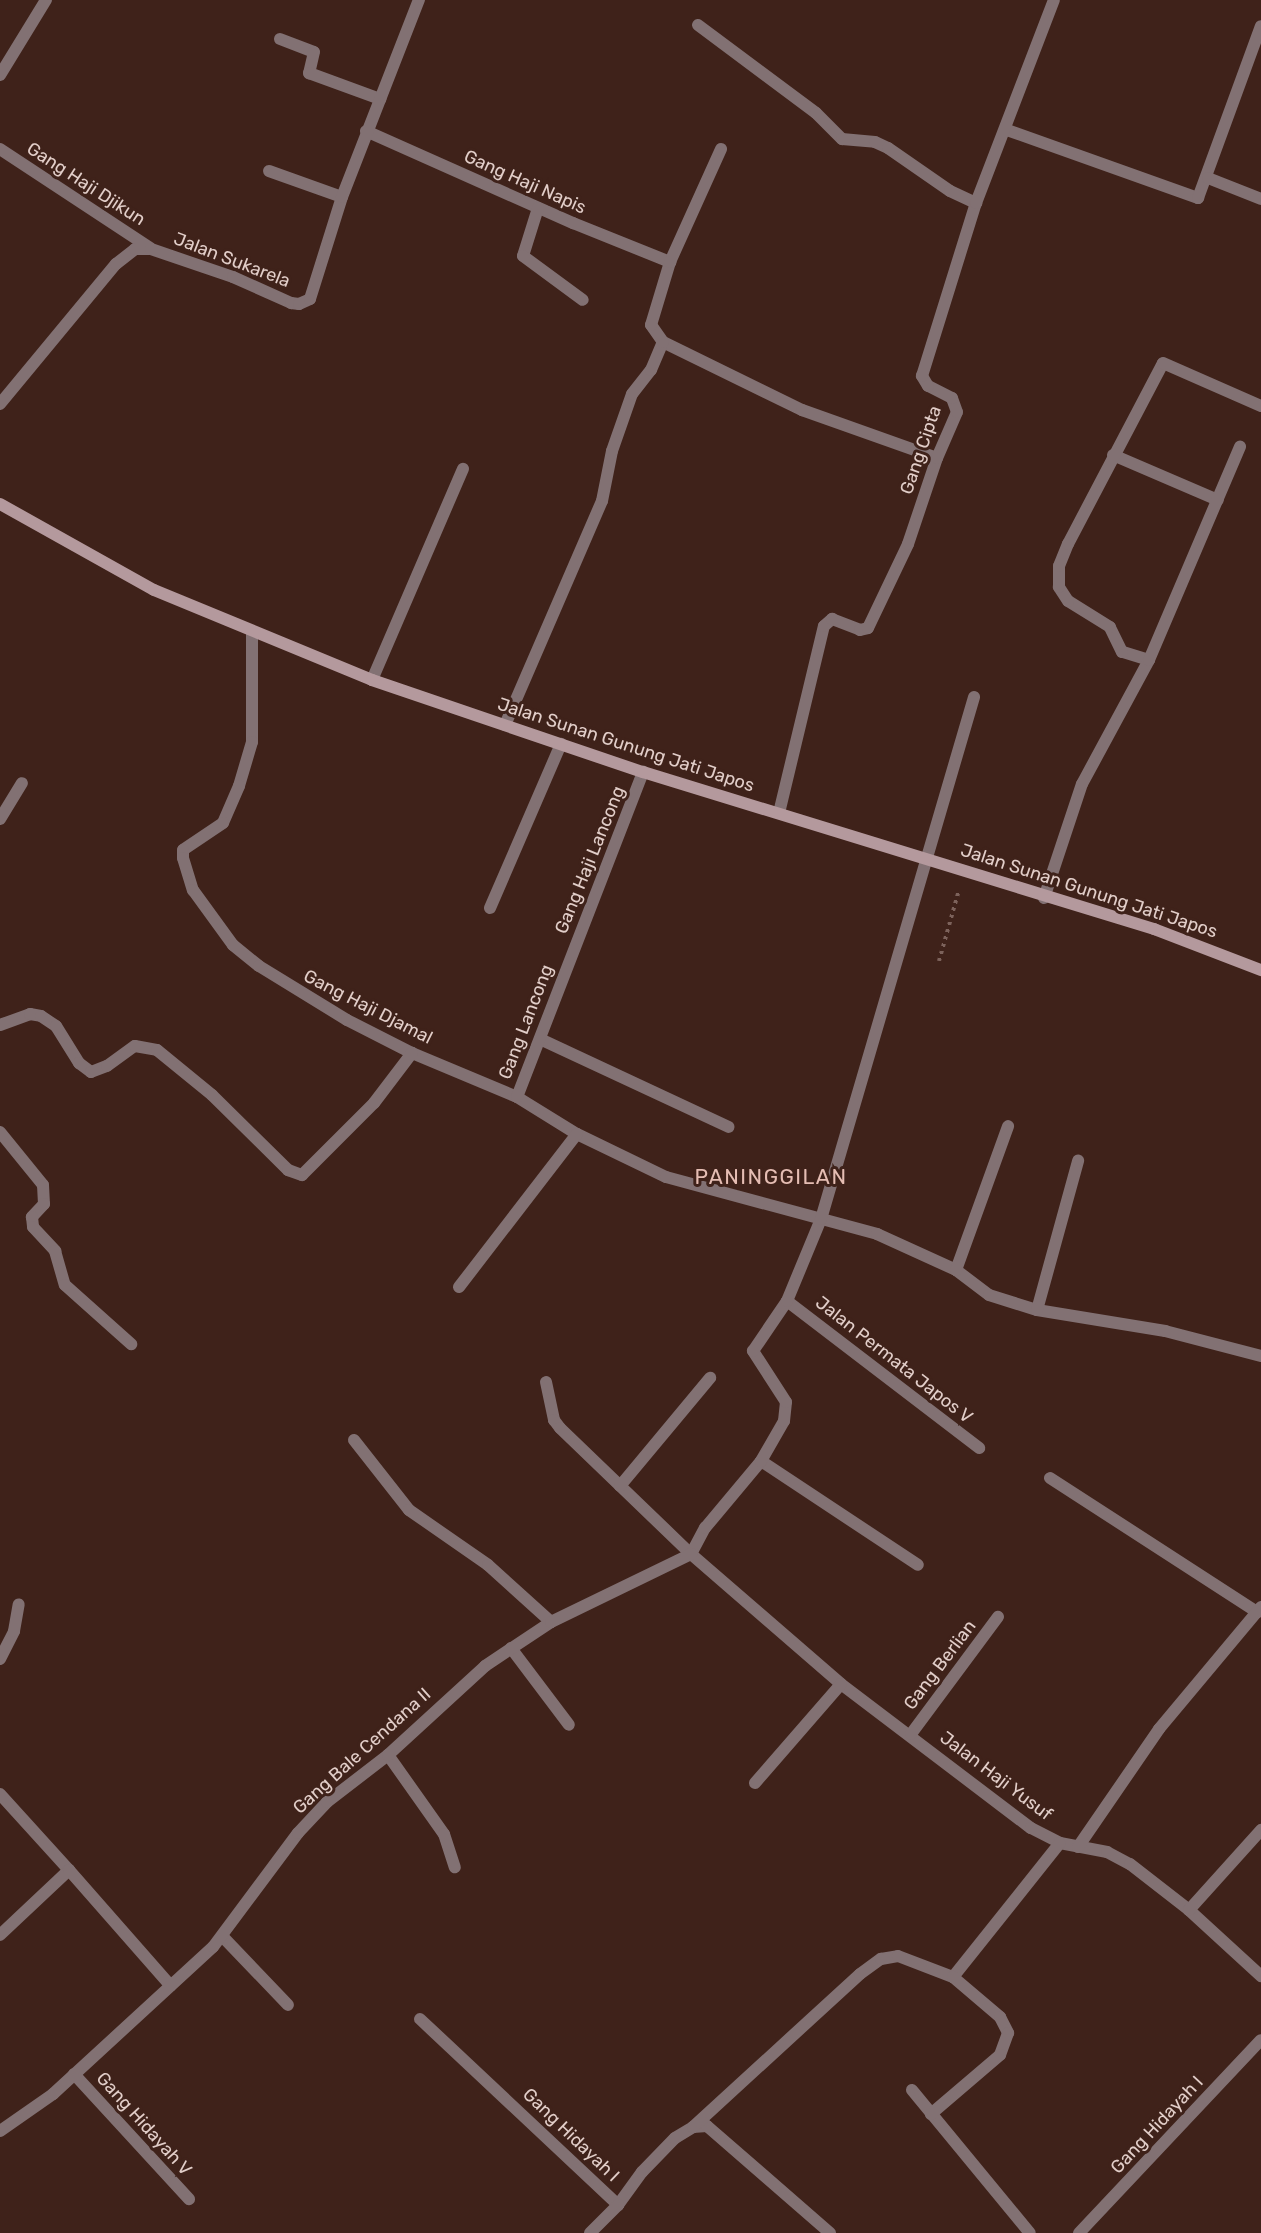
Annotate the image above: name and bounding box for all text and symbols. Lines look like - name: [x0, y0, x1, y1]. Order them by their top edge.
- street label: Gang Haji Djikun: [23, 138, 149, 230]
- street label: Gang Haji Napis: [461, 145, 589, 219]
- street label: Jalan Sukarela: [171, 228, 293, 292]
- street label: Gang Cipta: [896, 403, 946, 497]
- street label: Jalan Sunan Gunung Jati Japos: [495, 693, 757, 797]
- street label: Gang Haji Lancong: [550, 783, 630, 937]
- street label: Jalan Sunan Gunung Jati Japos: [958, 839, 1220, 943]
- street label: Gang Lancong: [494, 962, 558, 1082]
- street label: Gang Haji Djamal: [300, 965, 436, 1049]
- district label: PANINGGILAN: [695, 1164, 847, 1190]
- street label: Jalan Permata Japos V: [811, 1292, 977, 1428]
- street label: Gang Berlian: [899, 1616, 981, 1714]
- street label: Gang Bale Cendana II: [289, 1683, 435, 1819]
- street label: Jalan Haji Yusuf: [935, 1727, 1057, 1825]
- street label: Gang Hidayah V: [92, 2068, 196, 2180]
- street label: Gang Hidayah I: [1106, 2072, 1208, 2178]
- street label: Gang Hidayah I: [518, 2084, 624, 2186]

